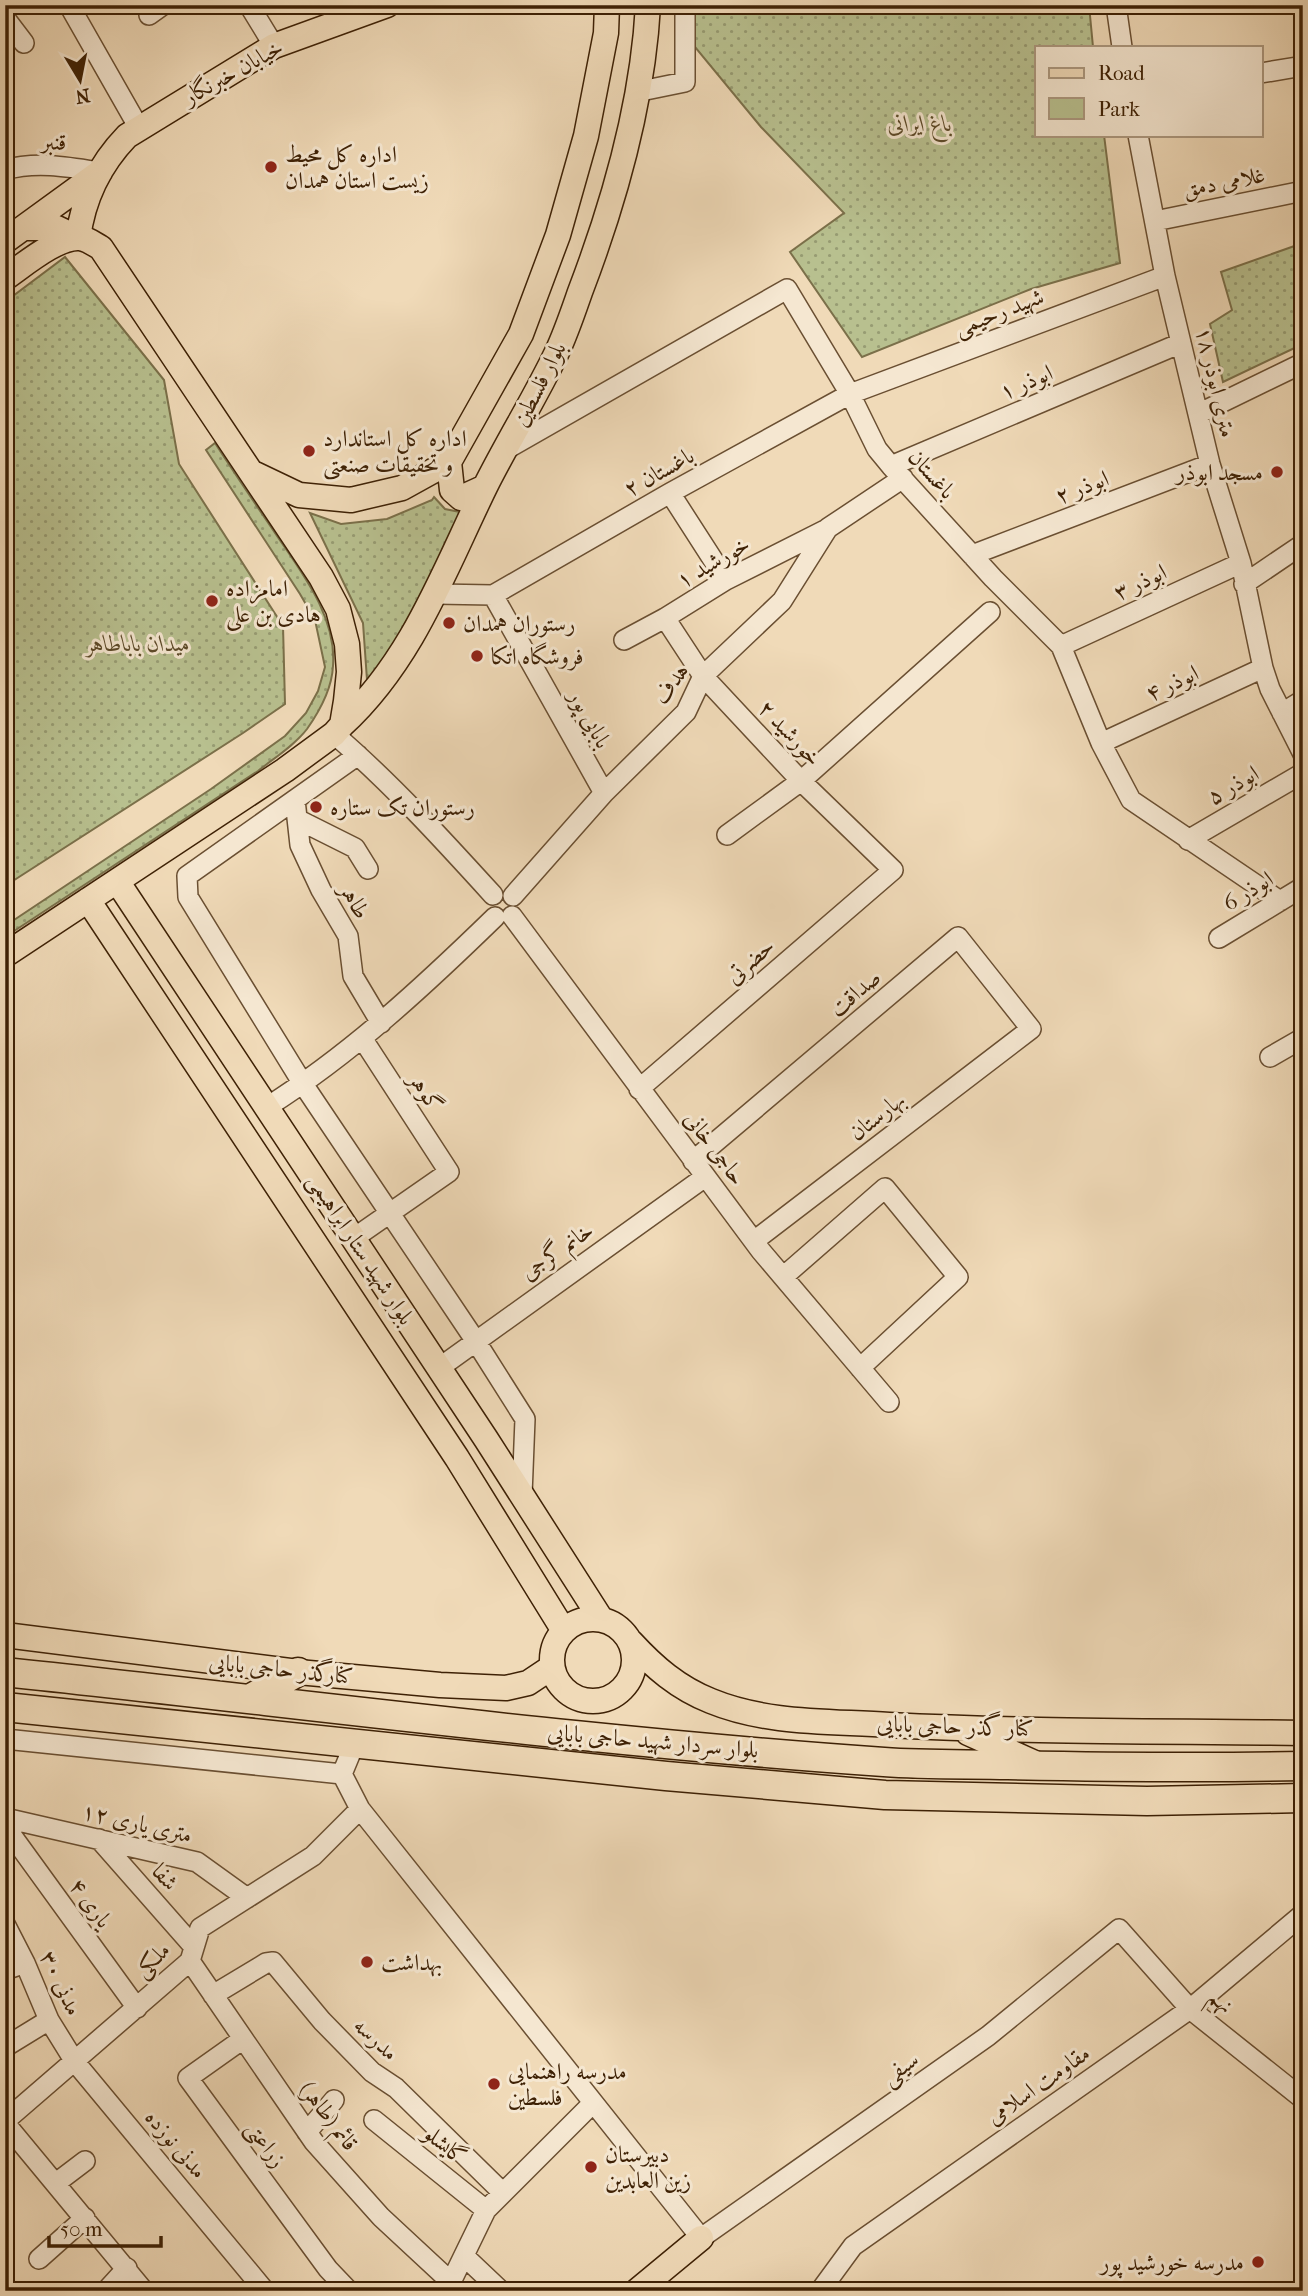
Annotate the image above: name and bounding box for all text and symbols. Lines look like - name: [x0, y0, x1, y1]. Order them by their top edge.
- street label: خیابان خبرنگار: [176, 33, 288, 112]
- north arrow: [46, 46, 116, 116]
- legend: [1035, 46, 1262, 136]
- text: Road: [1098, 61, 1145, 85]
- text: N: [73, 84, 92, 108]
- text: Park: [1098, 97, 1140, 121]
- park label: باغ ایرانی: [888, 110, 953, 143]
- street label: قنبر: [39, 128, 67, 156]
- place label: اداره کل محیط زیست استان همدان: [285, 141, 429, 194]
- marker: اداره کل محیط زیست استان همدان: [263, 159, 279, 175]
- street label: غلامی دمق: [1181, 161, 1267, 204]
- street label: شهید رحیمی: [950, 283, 1048, 343]
- street label: ۱۸ متری ابوذر: [1189, 324, 1242, 440]
- street label: بلوار فلسطین: [506, 337, 573, 431]
- street label: ابوذر ۱: [995, 359, 1057, 406]
- place label: اداره کل استاندارد و تحقیقات صنعتی: [323, 425, 467, 480]
- street label: باغستان ۲: [619, 442, 699, 502]
- marker: اداره کل استاندارد و تحقیقات صنعتی: [301, 443, 317, 459]
- street label: باغستان: [903, 444, 961, 504]
- place label: مسجد ابوذر: [1174, 459, 1263, 487]
- street label: ابوذر ۲: [1051, 464, 1113, 510]
- marker: مسجد ابوذر: [1269, 464, 1285, 480]
- street label: خورشید ۱: [672, 530, 755, 595]
- street label: ابوذر ۳: [1109, 558, 1171, 607]
- place label: امامزاده هادی بن علی: [226, 575, 321, 632]
- marker: امامزاده هادی بن علی: [204, 593, 220, 609]
- place label: رستوران همدان: [463, 610, 575, 638]
- marker: رستوران همدان: [441, 615, 457, 631]
- park label: میدان باباطاهر: [84, 630, 190, 658]
- place label: فروشگاه اتکا: [491, 642, 584, 671]
- marker: فروشگاه اتکا: [469, 648, 485, 664]
- street label: هدف: [648, 658, 694, 710]
- street label: ابوذر ۴: [1141, 659, 1203, 708]
- street label: بابایی پور: [559, 683, 617, 754]
- street label: خورشید ۲: [752, 695, 827, 772]
- street label: ابوذر ۵: [1202, 760, 1264, 811]
- place label: رستوران تک ستاره: [330, 794, 475, 822]
- marker: رستوران تک ستاره: [308, 799, 324, 815]
- street label: ابوذر 6: [1218, 865, 1279, 918]
- street label: طاهر: [332, 877, 376, 924]
- street label: حضرتی: [720, 932, 781, 991]
- street label: صداقت: [824, 964, 886, 1022]
- street label: گوهر: [401, 1066, 449, 1117]
- street label: بهارستان: [844, 1086, 911, 1147]
- street label: حاجی خانی: [679, 1106, 751, 1190]
- street label: بلوار شهید ستار ابراهیمی: [300, 1168, 420, 1331]
- street label: خانم گرجی: [514, 1215, 602, 1291]
- street label: کنارگذر حاجی بابایی: [207, 1645, 355, 1691]
- street label: کنار گذر حاجی بابایی: [876, 1707, 1034, 1743]
- street label: بلوار سردار شهید حاجی بابایی: [546, 1718, 760, 1766]
- street label: ۱۲ متری یاری: [79, 1797, 195, 1850]
- street label: شفا: [146, 1858, 184, 1896]
- street label: یاری ۴: [63, 1873, 119, 1935]
- street label: ملکی: [128, 1936, 177, 1985]
- street label: مدنی ۳۰: [34, 1946, 88, 2020]
- place label: بهداشت: [381, 1949, 442, 1977]
- marker: بهداشت: [359, 1954, 375, 1970]
- street label: نهم: [1198, 1983, 1239, 2025]
- street label: مدرسه: [348, 2012, 404, 2066]
- street label: مقاومت اسلامی: [981, 2040, 1095, 2130]
- street label: سیفی: [876, 2046, 926, 2093]
- place label: مدرسه راهنمایی فلسطین: [508, 2058, 627, 2111]
- street label: قائم (طاهر): [289, 2076, 364, 2160]
- marker: مدرسه راهنمایی فلسطین: [486, 2076, 502, 2092]
- street label: مدنی نوزده: [139, 2104, 213, 2185]
- street label: زراعتی: [238, 2115, 292, 2174]
- street label: گایشلو: [416, 2118, 473, 2171]
- place label: دبیرستان زین العابدین: [605, 2141, 691, 2194]
- marker: دبیرستان زین العابدین: [583, 2159, 599, 2175]
- scale bar: [49, 2205, 161, 2249]
- text: 50 m: [60, 2217, 103, 2241]
- place label: مدرسه خورشید پور: [1098, 2249, 1244, 2279]
- marker: مدرسه خورشید پور: [1250, 2254, 1266, 2270]

